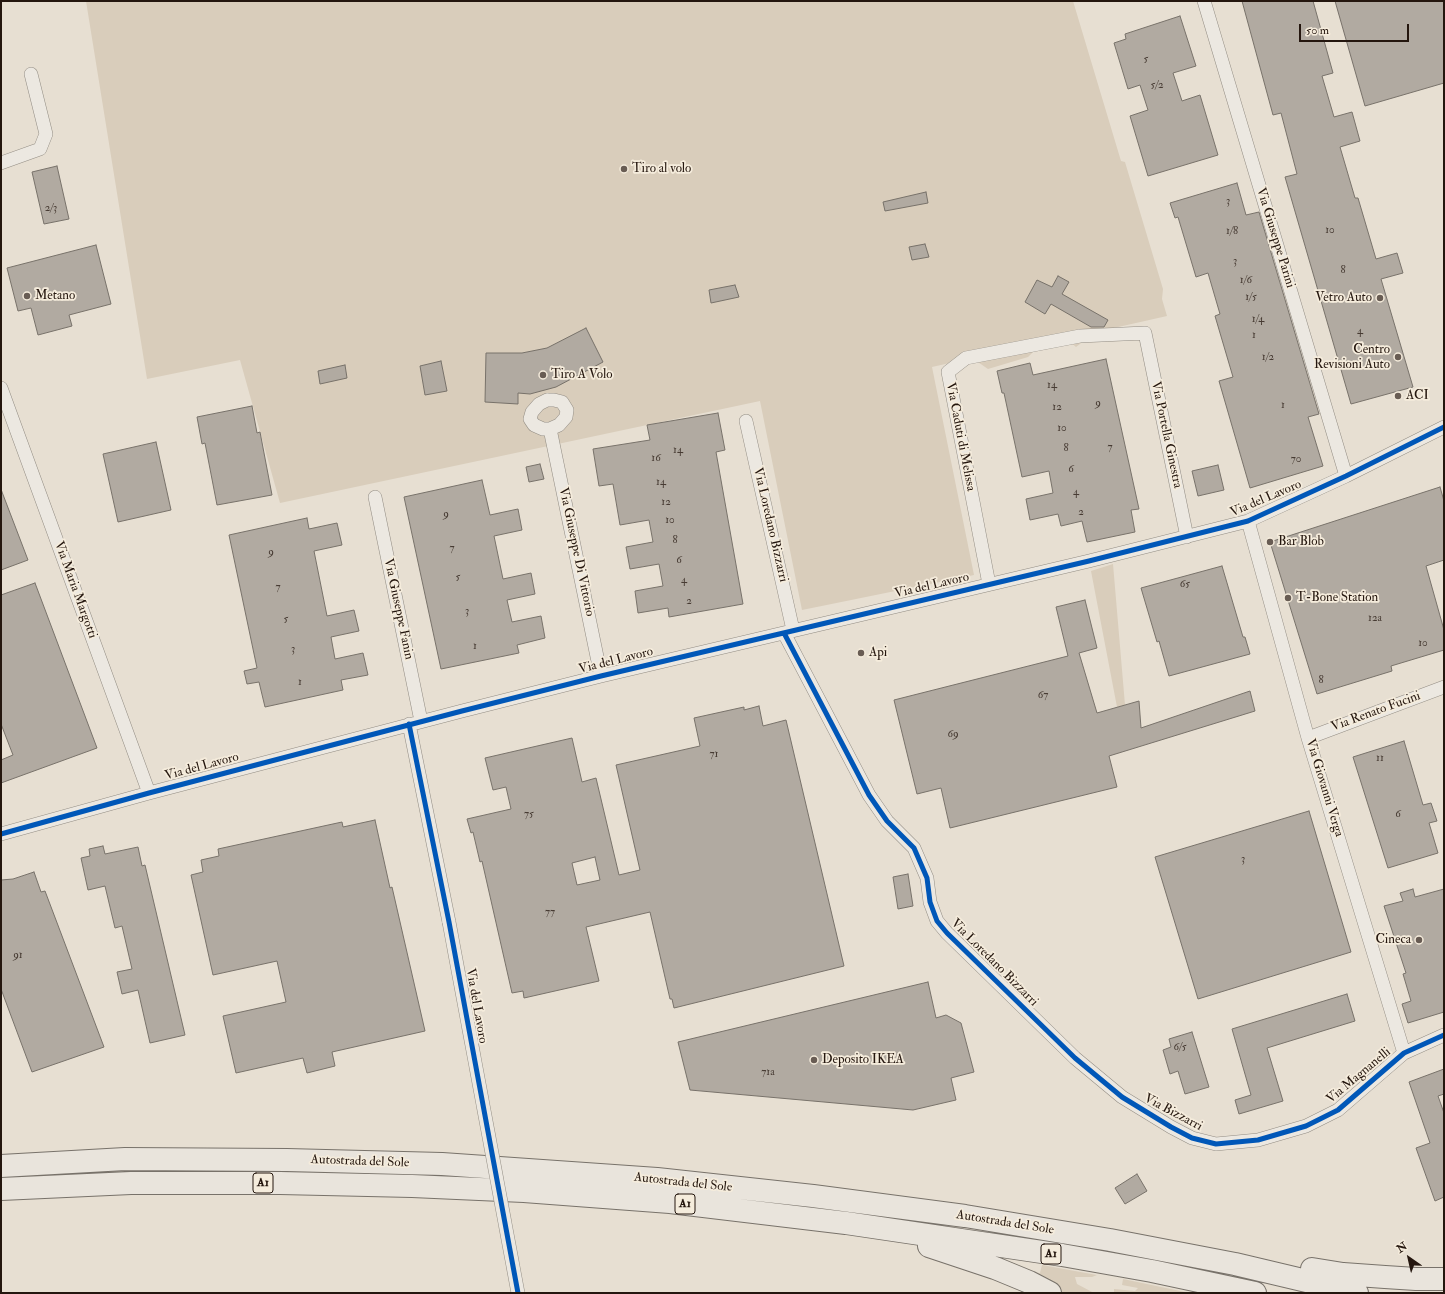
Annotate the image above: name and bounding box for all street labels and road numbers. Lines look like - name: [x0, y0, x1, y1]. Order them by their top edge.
- street label: Via Giuseppe Parini: [1252, 186, 1298, 290]
- street label: Via Portella Ginestra: [1147, 380, 1185, 490]
- street label: Via Caduti di Melissa: [942, 381, 978, 493]
- street label: Via Loredano Bizzarri: [749, 466, 791, 584]
- street label: Via del Lavoro: [1228, 477, 1304, 521]
- street label: Via Giuseppe Di Vittorio: [555, 486, 597, 618]
- street label: Via Maria Margotti: [50, 539, 100, 641]
- street label: Via Giuseppe Fanin: [380, 557, 416, 661]
- street label: Via del Lavoro: [893, 570, 971, 602]
- street label: Via del Lavoro: [577, 644, 655, 678]
- street label: Via Renato Fucini: [1329, 689, 1423, 735]
- street label: Via Giovanni Verga: [1302, 737, 1346, 839]
- street label: Via del Lavoro: [163, 750, 241, 784]
- street label: Via Loredano Bizzarri: [947, 916, 1041, 1010]
- street label: Via del Lavoro: [462, 967, 490, 1045]
- street label: Via Magnanelli: [1324, 1045, 1394, 1107]
- street label: Via Bizzarri: [1141, 1091, 1205, 1135]
- street label: Autostrada del Sole: [310, 1152, 410, 1172]
- street label: Autostrada del Sole: [633, 1170, 733, 1196]
- road number: A1: [253, 1173, 273, 1193]
- road number: A1: [675, 1194, 695, 1214]
- street label: Autostrada del Sole: [955, 1208, 1055, 1238]
- road number: A1: [1041, 1244, 1061, 1264]

